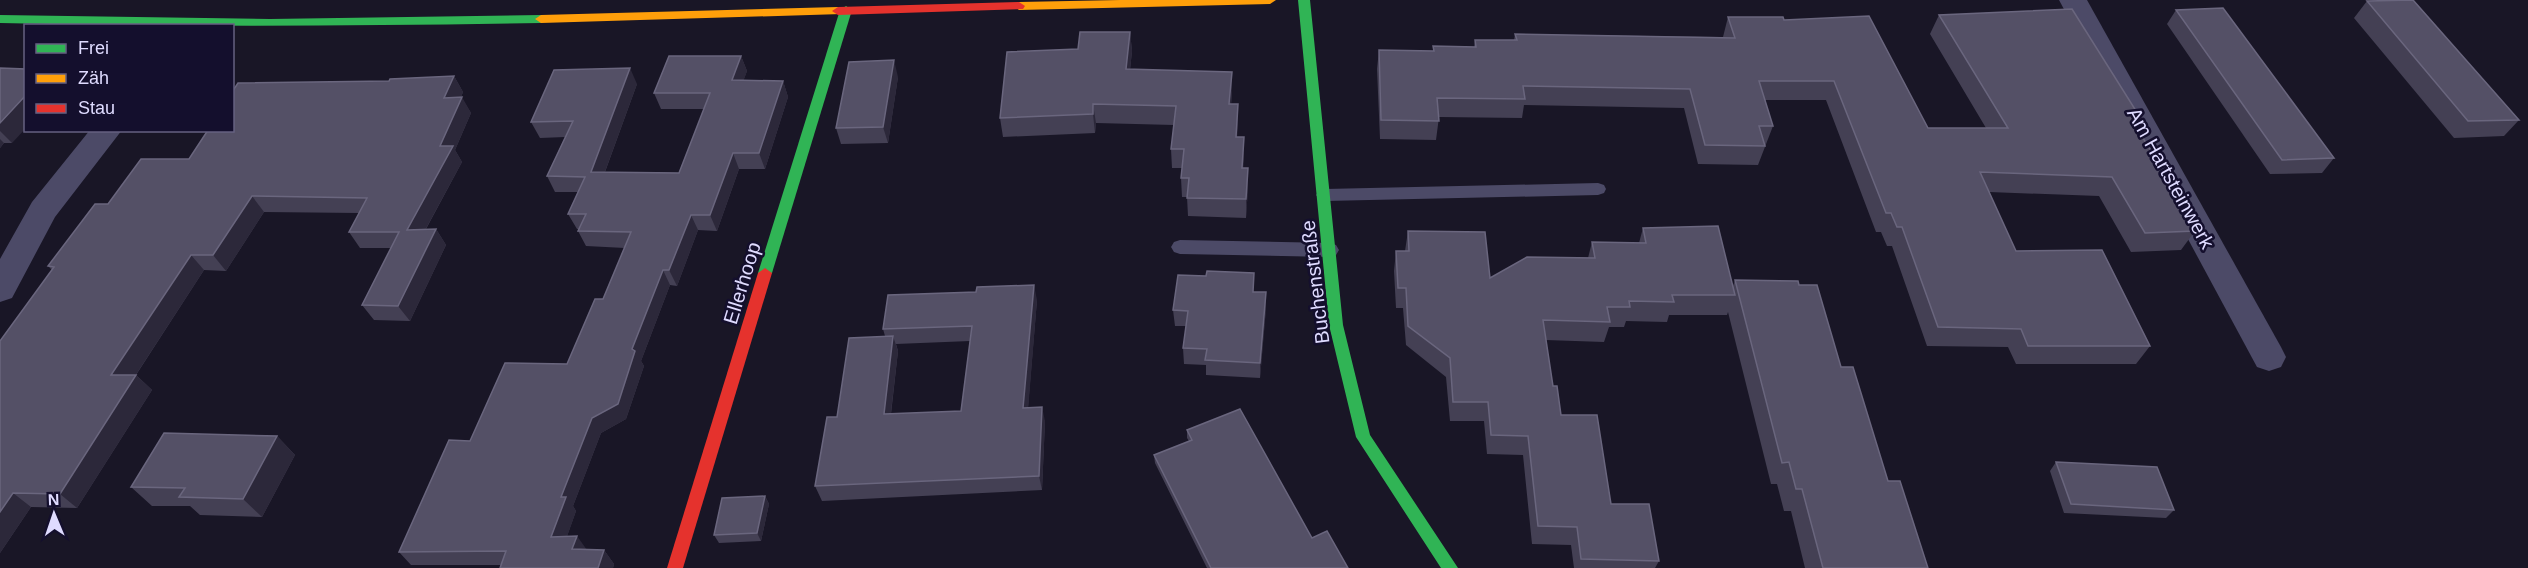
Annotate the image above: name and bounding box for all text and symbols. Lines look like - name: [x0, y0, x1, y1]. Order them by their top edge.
- legend: [24, 24, 234, 132]
- text: Frei: [78, 38, 109, 58]
- text: Zäh: [78, 68, 109, 88]
- text: Stau: [78, 98, 115, 118]
- street label: Am Hartsteinwerk: [2123, 104, 2219, 253]
- street label: Buchenstraße: [1296, 219, 1334, 345]
- street label: Ellerhoop: [719, 239, 765, 327]
- north arrow: [24, 484, 84, 544]
- text: N: [47, 491, 60, 508]

